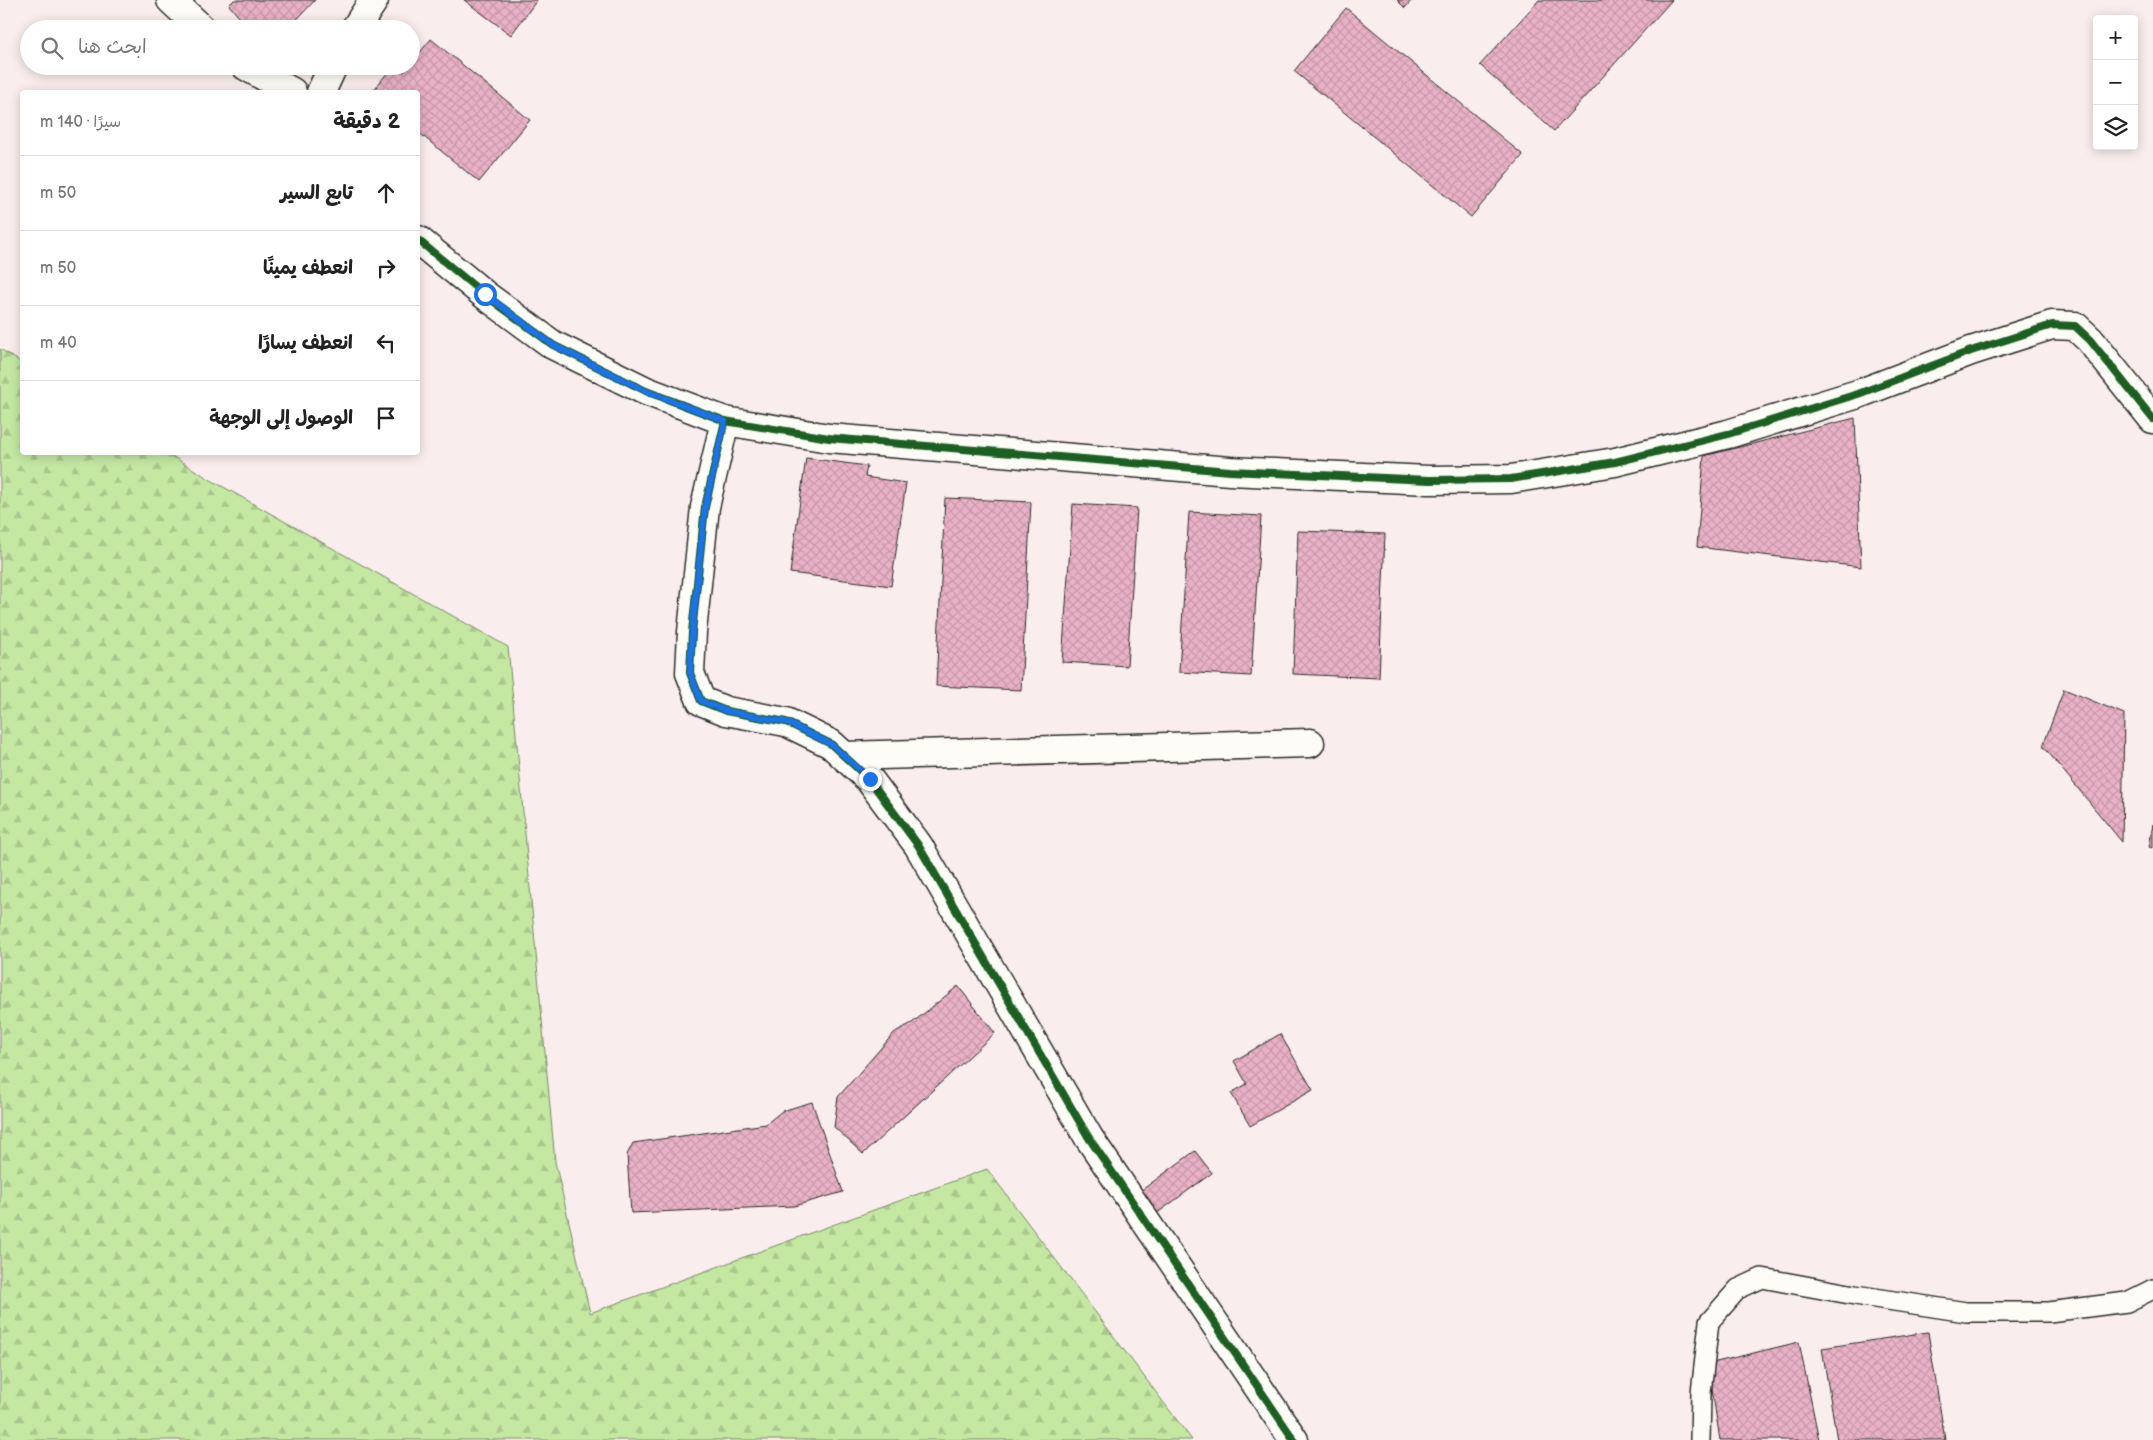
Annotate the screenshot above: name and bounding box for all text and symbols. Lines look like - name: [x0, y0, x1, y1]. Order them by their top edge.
- map controls: [2093, 15, 2138, 150]
- button: +: [2093, 15, 2138, 60]
- search box: [20, 20, 420, 75]
- icon: search: [38, 34, 66, 62]
- text: ابحث هنا: [78, 36, 147, 59]
- button: −: [2093, 60, 2138, 105]
- button: layers: [2093, 105, 2138, 150]
- text: 2 دقيقة: [333, 109, 400, 134]
- text: سيرًا · 140 m: [40, 113, 121, 132]
- icon: ahead: [372, 179, 400, 207]
- text: تابع السير: [280, 182, 353, 205]
- text: 50 m: [40, 184, 76, 203]
- icon: right: [372, 254, 400, 282]
- text: انعطف يمينًا: [263, 257, 353, 280]
- text: 50 m: [40, 259, 76, 278]
- route start: [474, 283, 497, 306]
- icon: left: [372, 329, 400, 357]
- text: انعطف يسارًا: [258, 332, 353, 355]
- text: 40 m: [40, 334, 77, 353]
- icon: arrive: [372, 404, 400, 432]
- text: الوصول إلى الوجهة: [209, 407, 353, 430]
- route end: [859, 768, 882, 791]

